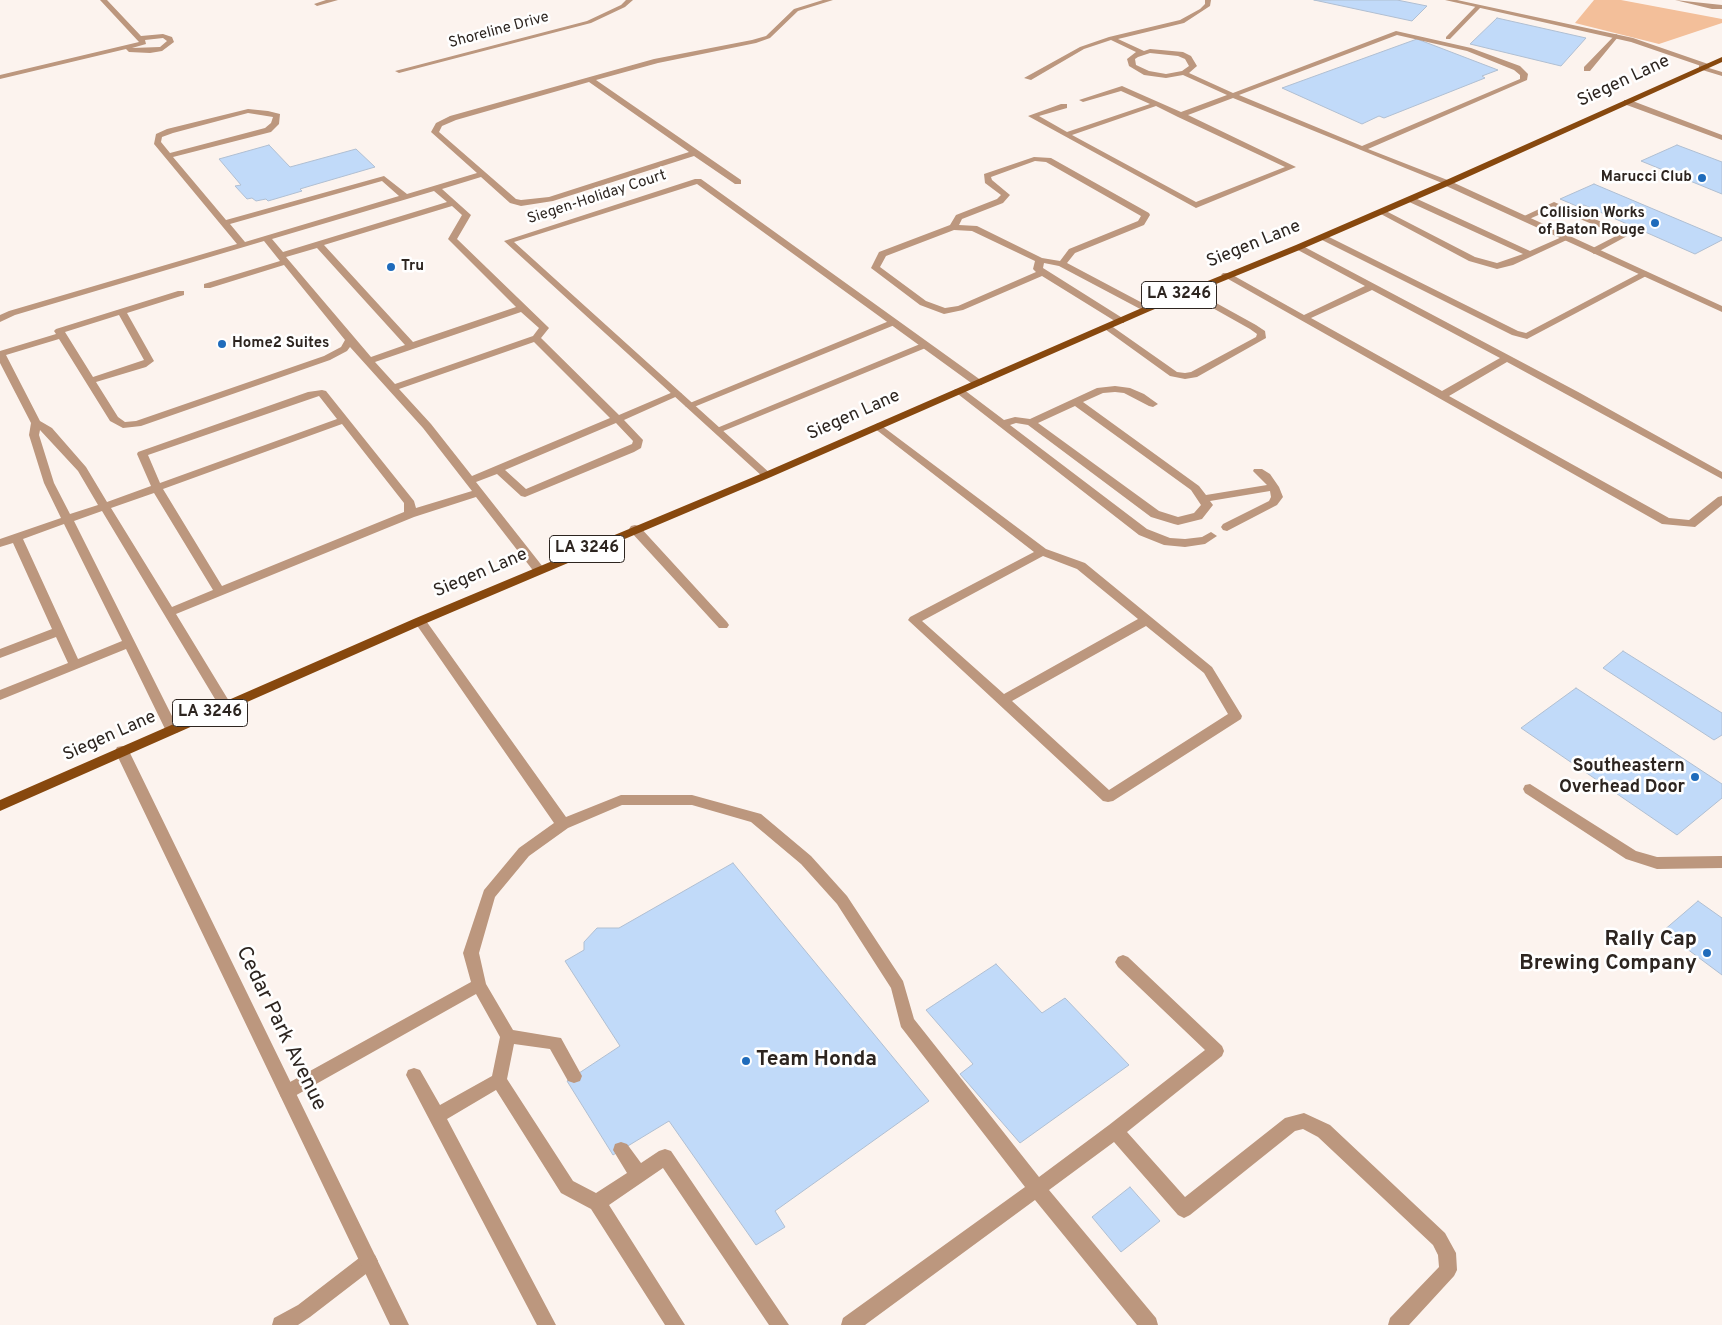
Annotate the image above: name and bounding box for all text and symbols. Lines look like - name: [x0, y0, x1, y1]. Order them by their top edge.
- street label: Shoreline Drive: [447, 9, 551, 53]
- street label: Siegen Lane: [1574, 51, 1674, 113]
- street label: Siegen-Holiday Court: [525, 167, 669, 229]
- place label: Marucci Club: [1601, 169, 1692, 187]
- marker: Marucci Club: [1696, 172, 1708, 184]
- place label: Collision Works of Baton Rouge: [1538, 205, 1645, 240]
- street label: Siegen Lane: [1204, 216, 1304, 274]
- marker: Collision Works of Baton Rouge: [1649, 217, 1661, 229]
- place label: Tru: [401, 258, 424, 276]
- marker: Tru: [385, 261, 397, 273]
- road number: LA 3246: [1142, 282, 1216, 308]
- place label: Home2 Suites: [232, 335, 329, 353]
- marker: Home2 Suites: [216, 338, 228, 350]
- street label: Siegen Lane: [804, 386, 904, 446]
- road number: LA 3246: [550, 536, 624, 562]
- street label: Siegen Lane: [431, 545, 531, 603]
- road number: LA 3246: [172, 700, 248, 726]
- street label: Siegen Lane: [60, 707, 160, 767]
- place label: Southeastern Overhead Door: [1559, 756, 1685, 799]
- marker: Southeastern Overhead Door: [1689, 771, 1701, 783]
- place label: Rally Cap Brewing Company: [1519, 928, 1697, 978]
- street label: Cedar Park Avenue: [229, 943, 331, 1115]
- marker: Rally Cap Brewing Company: [1701, 947, 1713, 959]
- place label: Team Honda: [756, 1048, 877, 1074]
- marker: Team Honda: [740, 1055, 752, 1067]

